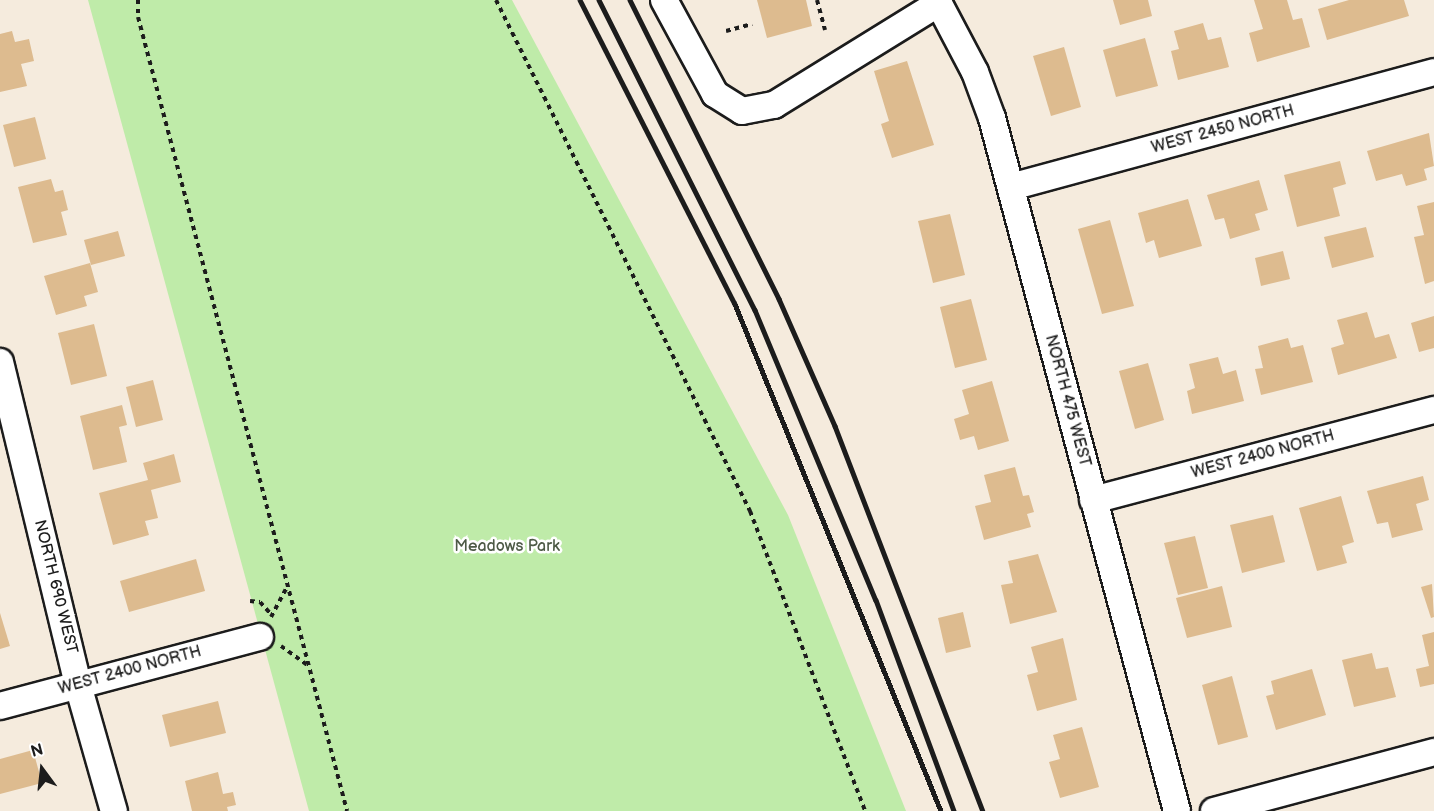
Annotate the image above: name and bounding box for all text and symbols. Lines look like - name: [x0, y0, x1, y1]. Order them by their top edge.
- street label: WEST 2450 NORTH: [1149, 102, 1297, 158]
- street label: NORTH 475 WEST: [1040, 333, 1094, 469]
- street label: WEST 2400 NORTH: [1189, 427, 1337, 483]
- street label: NORTH 690 WEST: [29, 518, 81, 656]
- park label: Meadows Park: [454, 537, 560, 557]
- street label: WEST 2400 NORTH: [56, 643, 204, 699]
- north arrow: [12, 739, 72, 799]
- text: N: [29, 740, 45, 762]

